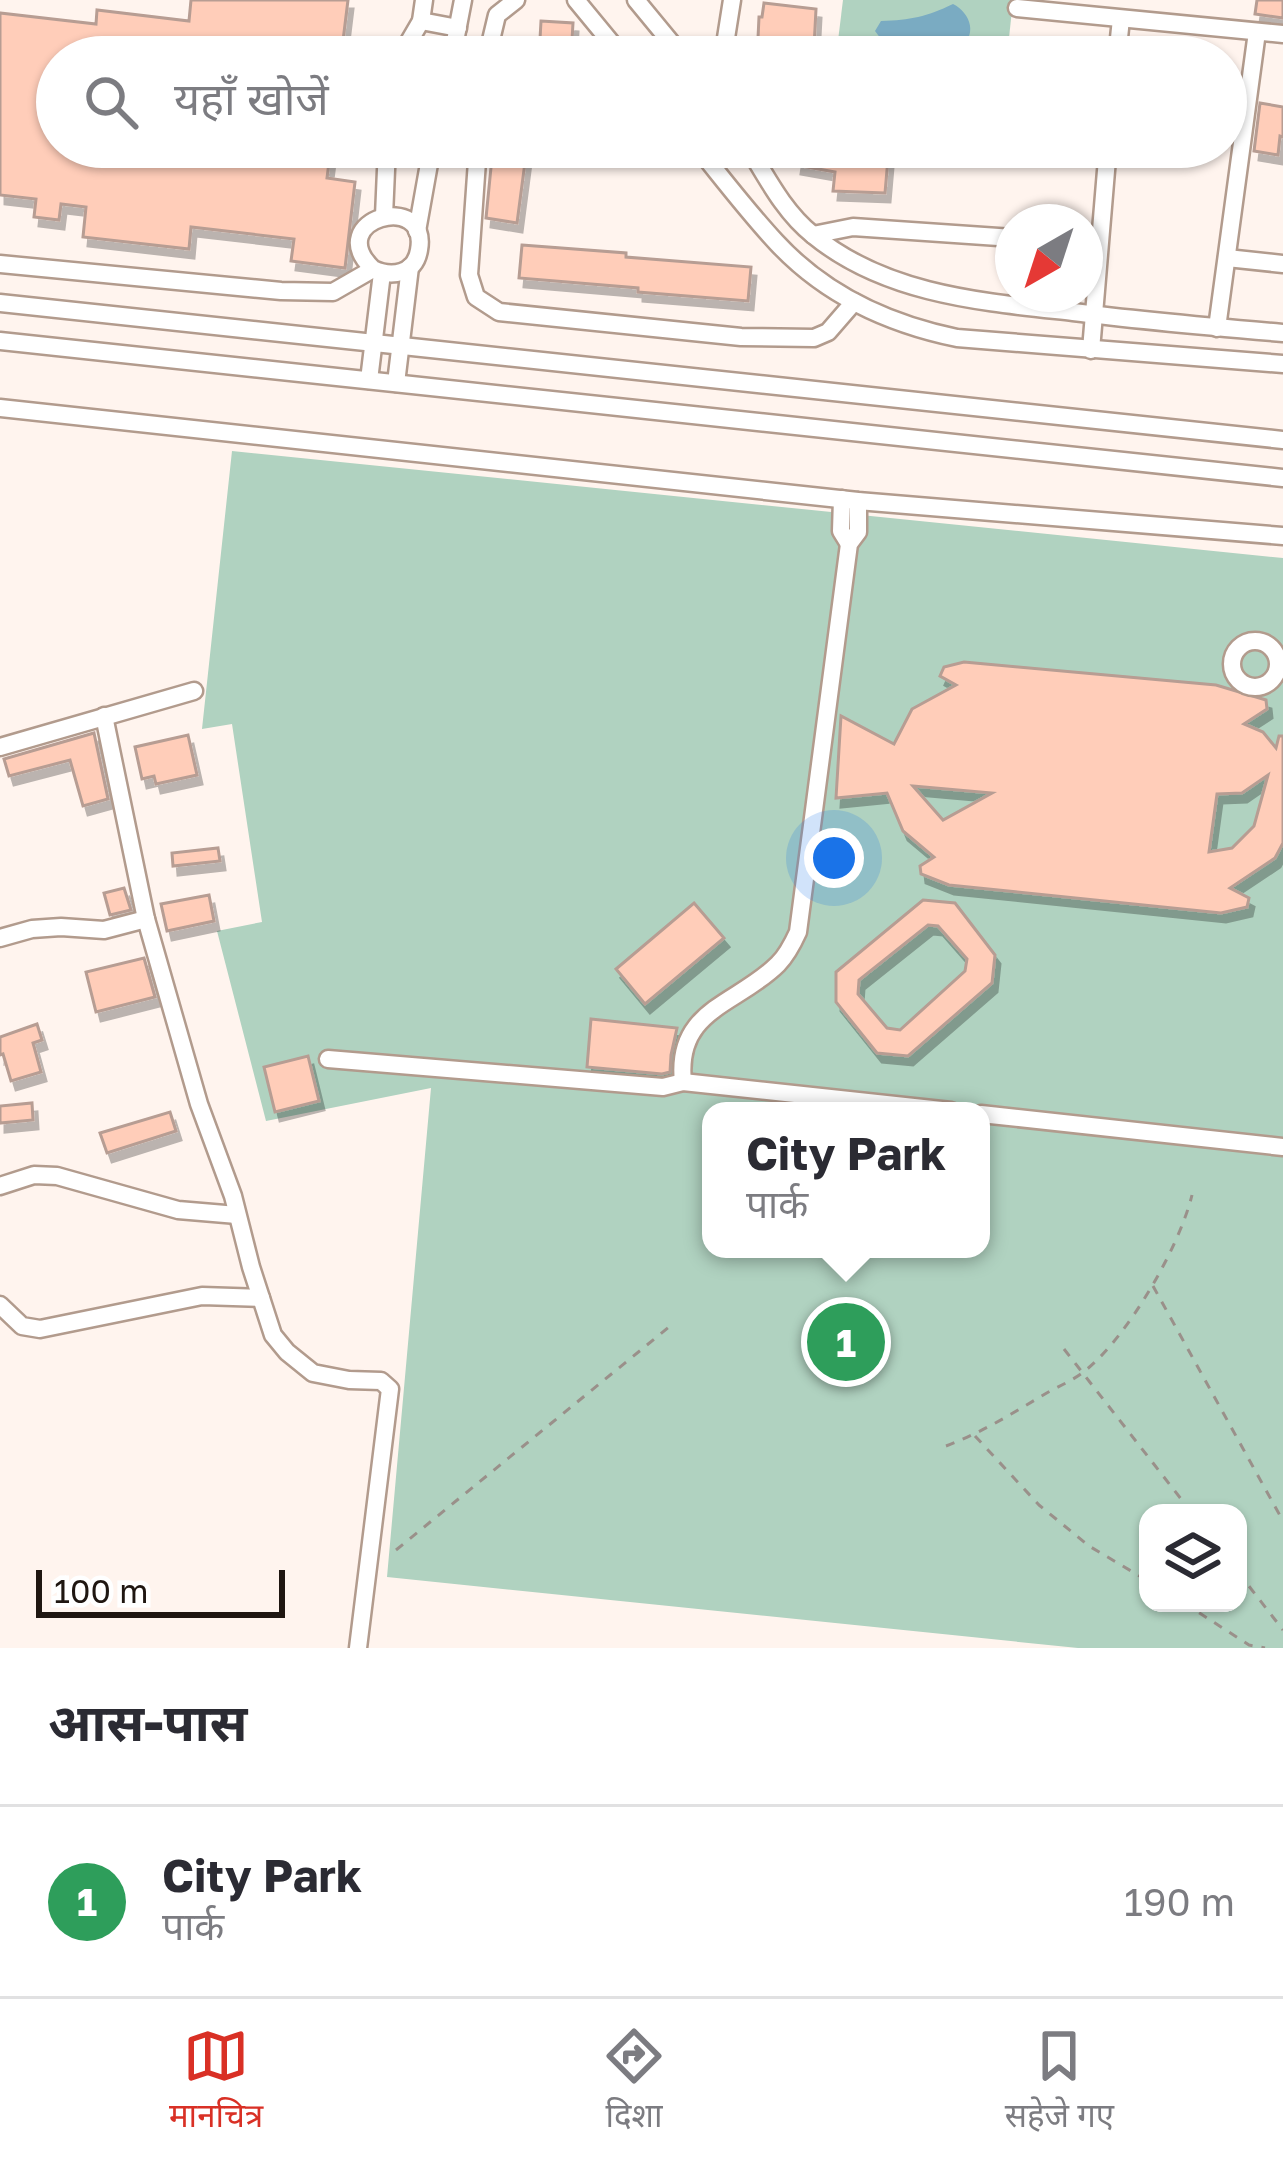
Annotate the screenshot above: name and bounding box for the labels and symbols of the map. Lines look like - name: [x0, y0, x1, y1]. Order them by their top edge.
- north arrow: [995, 204, 1103, 312]
- your location: [804, 828, 864, 888]
- pin: 1: [807, 1297, 885, 1387]
- scale bar: [36, 1564, 285, 1617]

